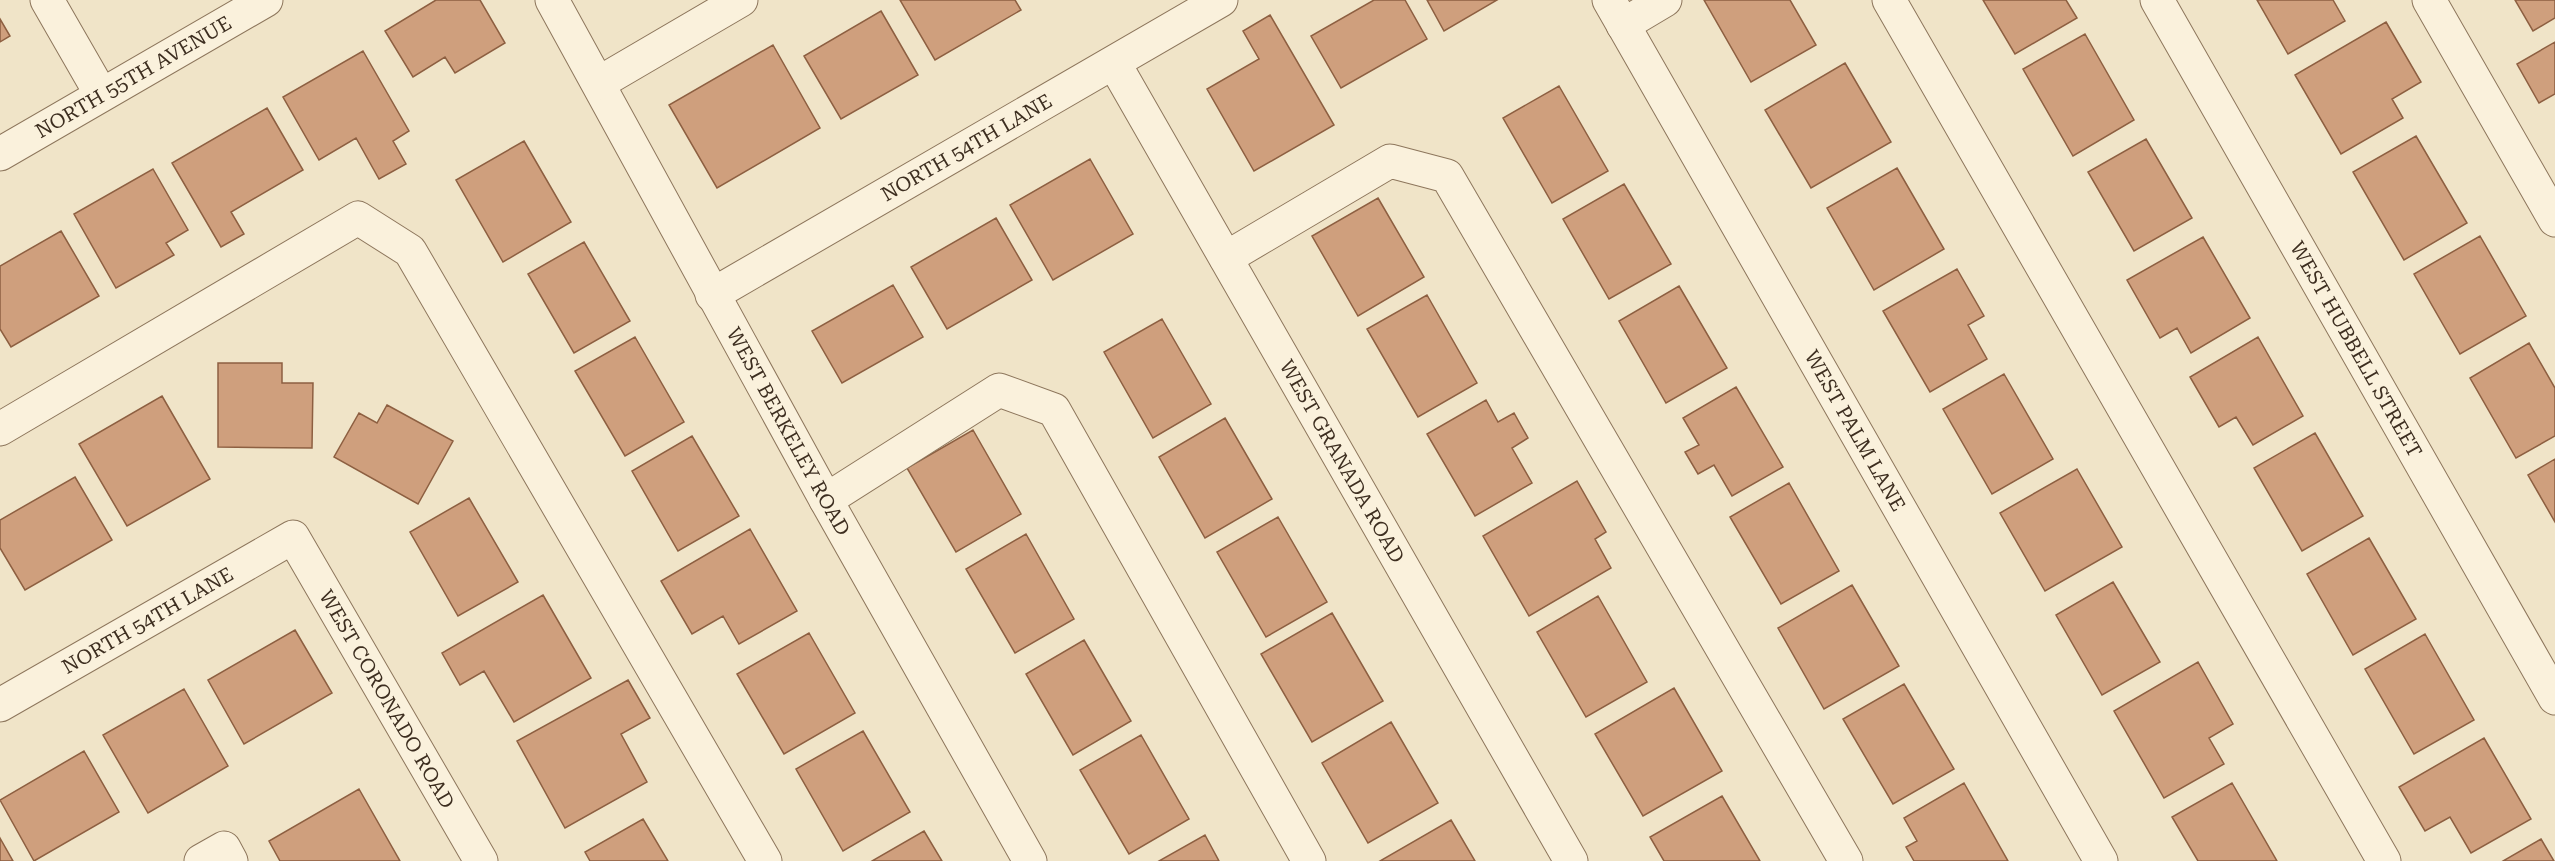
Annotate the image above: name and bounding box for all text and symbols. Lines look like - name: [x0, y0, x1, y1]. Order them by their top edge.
- street label: NORTH 55TH AVENUE: [31, 11, 236, 143]
- street label: NORTH 54TH LANE: [877, 89, 1056, 206]
- street label: WEST HUBBELL STREET: [2285, 237, 2427, 461]
- street label: WEST BERKELEY ROAD: [722, 323, 856, 540]
- street label: WEST PALM LANE: [1800, 346, 1911, 515]
- street label: WEST GRANADA ROAD: [1275, 356, 1410, 567]
- street label: NORTH 54TH LANE: [58, 562, 237, 679]
- street label: WEST CORONADO ROAD: [314, 585, 460, 813]

